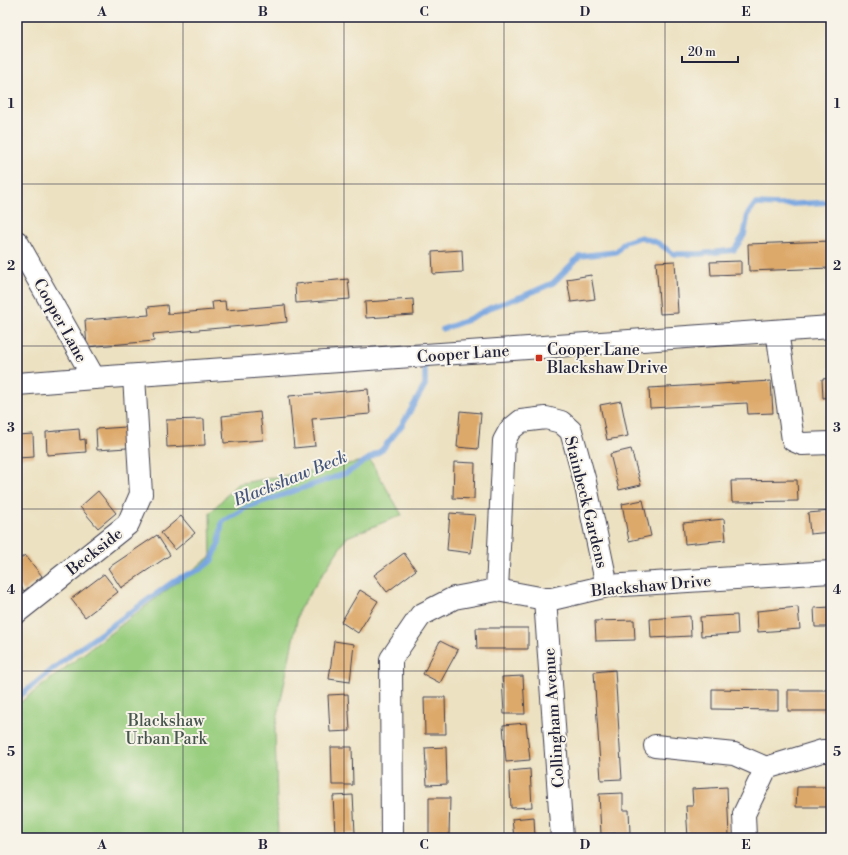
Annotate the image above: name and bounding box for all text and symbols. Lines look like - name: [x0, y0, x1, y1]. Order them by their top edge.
- text: A: [96, 4, 107, 20]
- text: B: [258, 4, 268, 20]
- text: C: [419, 4, 429, 20]
- text: D: [580, 4, 590, 20]
- text: E: [741, 4, 751, 20]
- scale bar: [682, 38, 738, 64]
- text: 20 m: [688, 45, 716, 60]
- text: 1: [8, 96, 15, 112]
- text: 1: [834, 96, 841, 112]
- text: 2: [7, 258, 15, 274]
- text: 2: [833, 258, 841, 274]
- street label: Cooper Lane: [29, 275, 91, 366]
- place label: Cooper Lane Blackshaw Drive: [546, 340, 668, 378]
- street label: Cooper Lane: [416, 341, 510, 367]
- marker: Cooper Lane Blackshaw Drive: [534, 353, 544, 363]
- text: 3: [7, 420, 15, 436]
- text: 3: [833, 420, 841, 436]
- street label: Stainbeck Gardens: [560, 434, 612, 570]
- water label: Blackshaw Beck: [229, 446, 351, 512]
- street label: Beckside: [62, 524, 127, 581]
- street label: Blackshaw Drive: [589, 571, 712, 601]
- text: 4: [7, 582, 16, 598]
- text: 4: [833, 582, 842, 598]
- street label: Collingham Avenue: [539, 647, 569, 789]
- park label: Blackshaw Urban Park: [125, 711, 208, 749]
- text: 5: [7, 744, 15, 760]
- text: 5: [833, 744, 841, 760]
- text: A: [96, 837, 107, 853]
- text: B: [258, 837, 268, 853]
- text: C: [419, 837, 429, 853]
- text: D: [580, 837, 590, 853]
- text: E: [741, 837, 751, 853]

